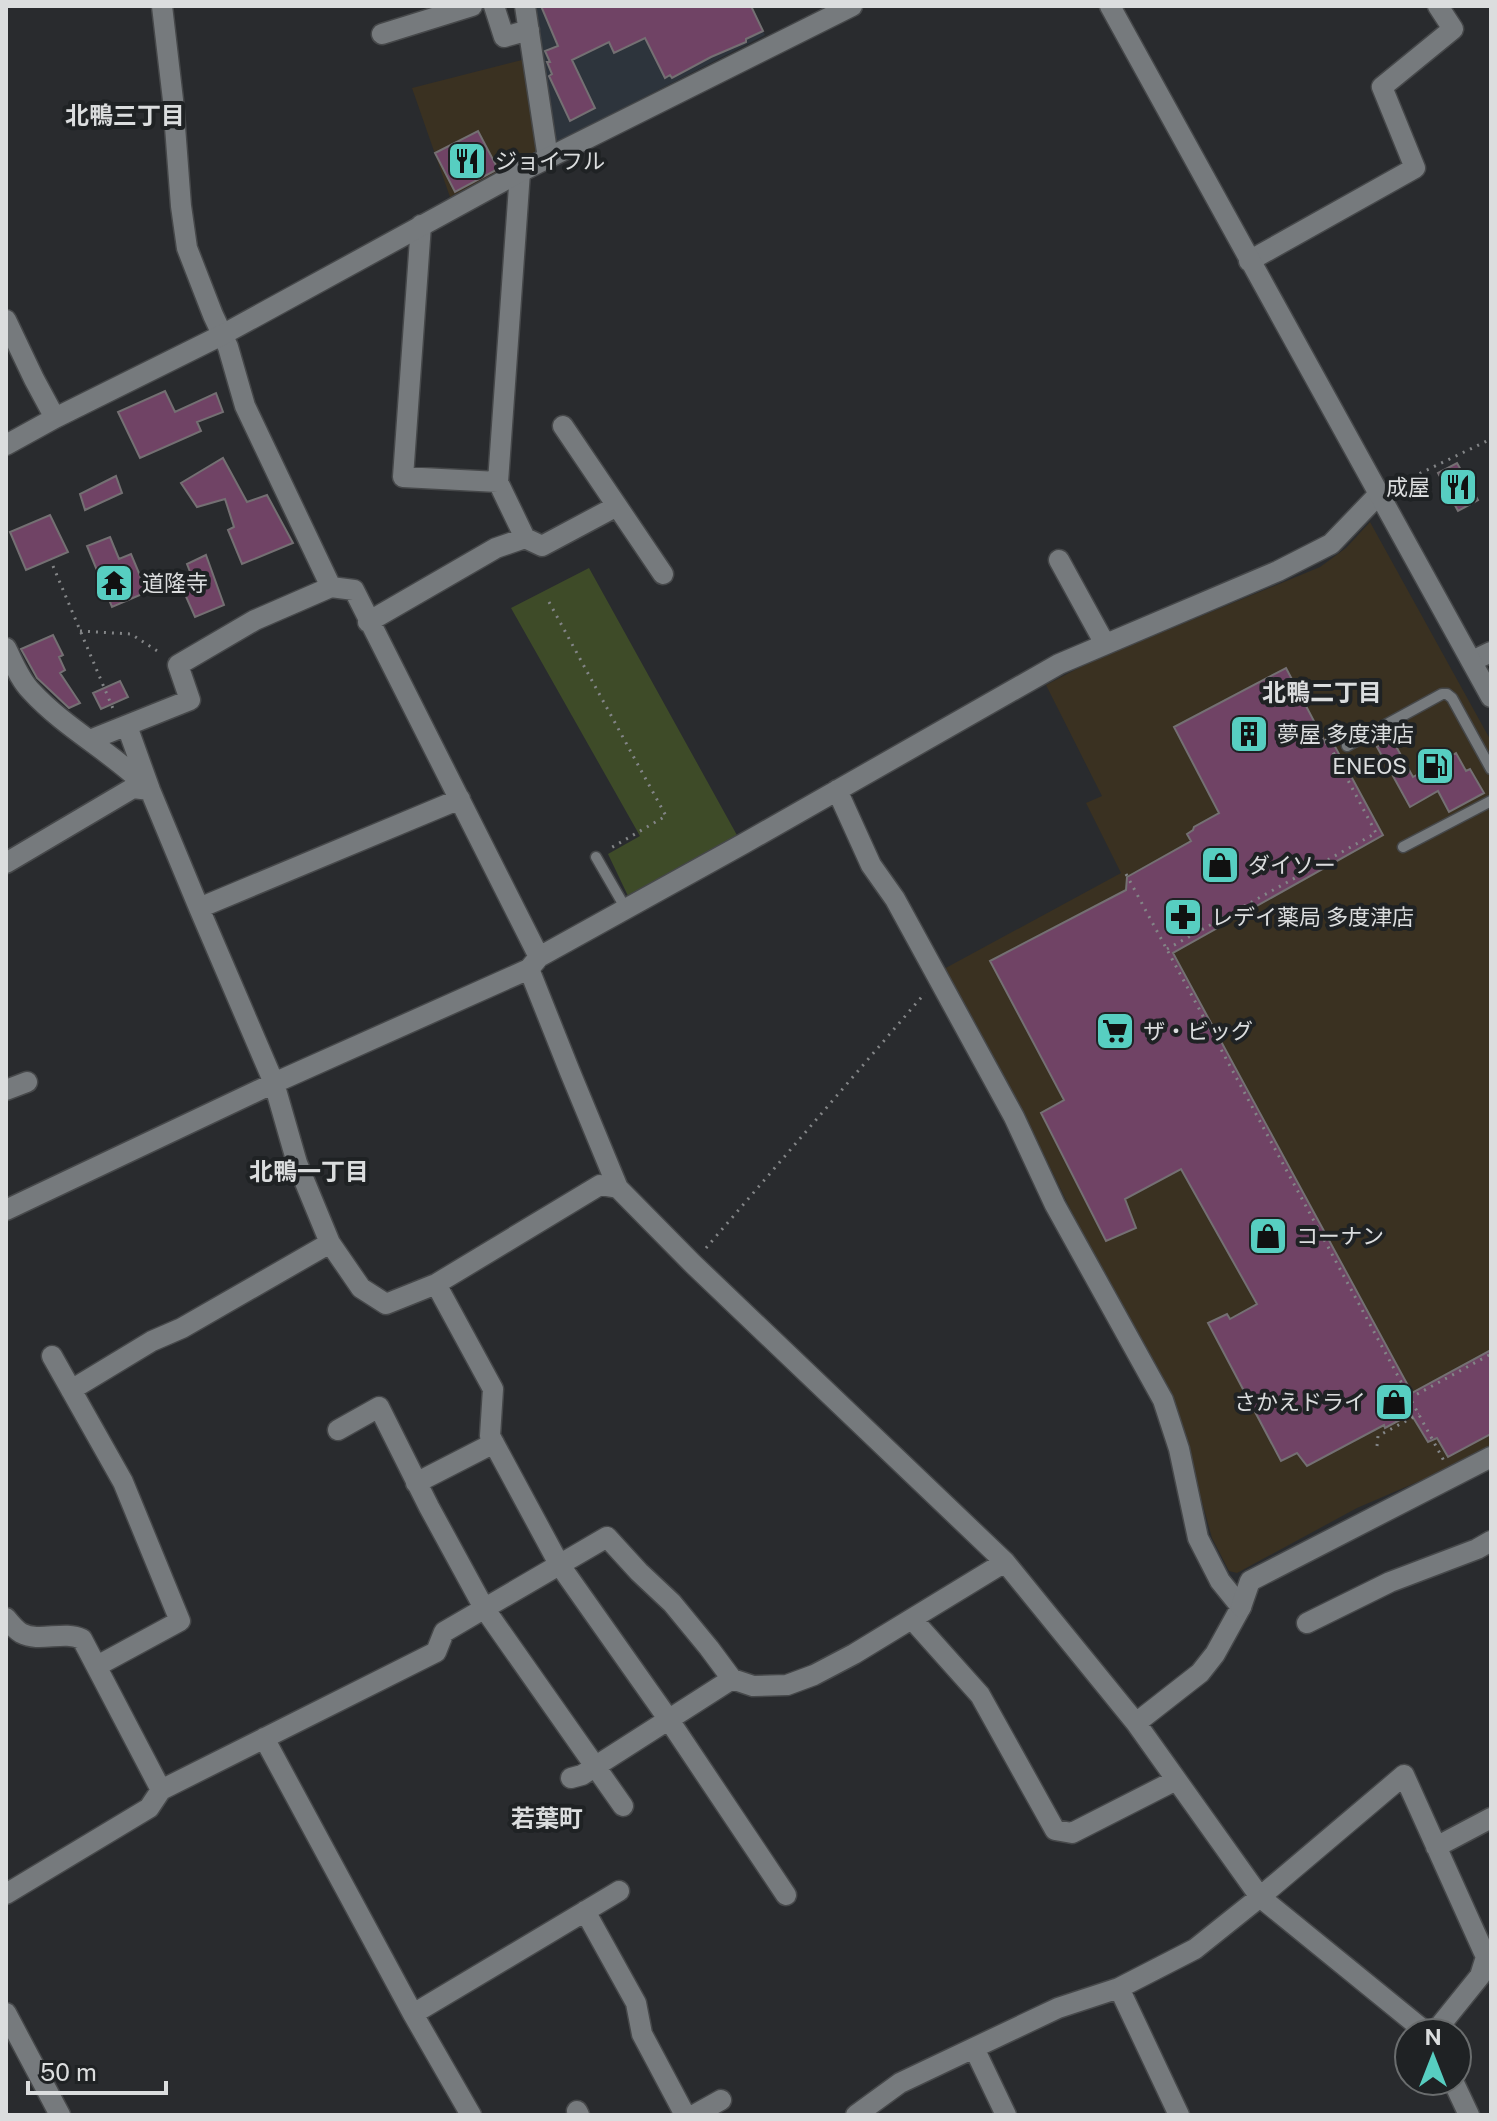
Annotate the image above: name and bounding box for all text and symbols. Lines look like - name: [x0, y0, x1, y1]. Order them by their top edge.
- district label: 北鴨三丁目: [65, 101, 185, 129]
- restaurant icon: ジョイフル: [446, 140, 488, 182]
- place label: ジョイフル: [495, 148, 605, 174]
- restaurant icon: 成屋: [1437, 466, 1479, 508]
- place label: 成屋: [1386, 474, 1430, 500]
- temple icon: 道隆寺: [93, 562, 135, 604]
- place label: 道隆寺: [142, 570, 208, 596]
- district label: 北鴨二丁目: [1262, 678, 1382, 706]
- building icon: 夢屋 多度津店: [1228, 713, 1270, 755]
- place label: 夢屋 多度津店: [1277, 721, 1414, 747]
- fuel station icon: ENEOS: [1414, 745, 1456, 787]
- place label: ENEOS: [1332, 753, 1407, 779]
- shop icon: ダイソー: [1199, 844, 1241, 886]
- place label: ダイソー: [1248, 852, 1336, 878]
- pharmacy icon: レデイ薬局 多度津店: [1162, 896, 1204, 938]
- place label: レデイ薬局 多度津店: [1211, 904, 1414, 930]
- supermarket icon: ザ・ビッグ: [1094, 1010, 1136, 1052]
- place label: ザ・ビッグ: [1143, 1018, 1253, 1044]
- district label: 北鴨一丁目: [249, 1157, 369, 1185]
- shop icon: コーナン: [1247, 1215, 1289, 1257]
- place label: コーナン: [1296, 1223, 1384, 1249]
- shop icon: さかえドライ: [1373, 1381, 1415, 1423]
- place label: さかえドライ: [1234, 1389, 1366, 1415]
- district label: 若葉町: [511, 1804, 583, 1832]
- north arrow: [1393, 2017, 1473, 2097]
- text: N: [1424, 2024, 1442, 2050]
- scale bar: [28, 2045, 166, 2095]
- text: 50 m: [40, 2058, 97, 2086]

